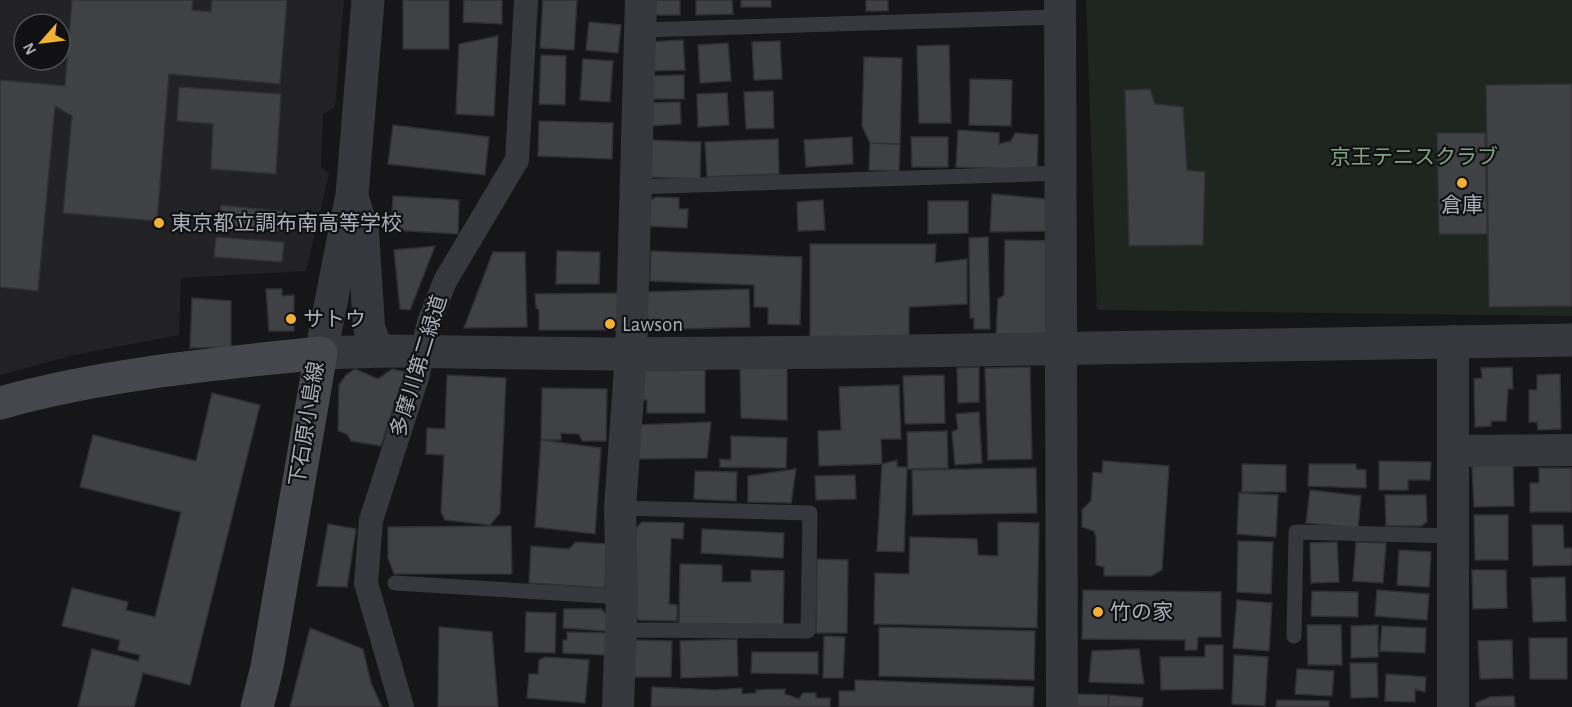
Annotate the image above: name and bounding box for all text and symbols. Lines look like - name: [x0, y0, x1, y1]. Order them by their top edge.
- north arrow: [12, 12, 72, 72]
- text: N: [20, 40, 39, 57]
- park label: 京王テニスクラブ: [1330, 145, 1498, 168]
- marker: 倉庫: [1455, 176, 1469, 190]
- place label: 倉庫: [1441, 194, 1483, 216]
- place label: 東京都立調布南高等学校: [171, 212, 402, 234]
- marker: 東京都立調布南高等学校: [152, 216, 166, 230]
- street label: 多摩川第二緑道: [387, 292, 451, 439]
- place label: サトウ: [303, 309, 366, 330]
- marker: サトウ: [284, 312, 298, 326]
- place label: Lawson: [622, 314, 683, 335]
- marker: Lawson: [603, 317, 617, 331]
- street label: 下石原小島線: [286, 360, 327, 488]
- place label: 竹の家: [1110, 601, 1173, 623]
- marker: 竹の家: [1091, 605, 1105, 619]

